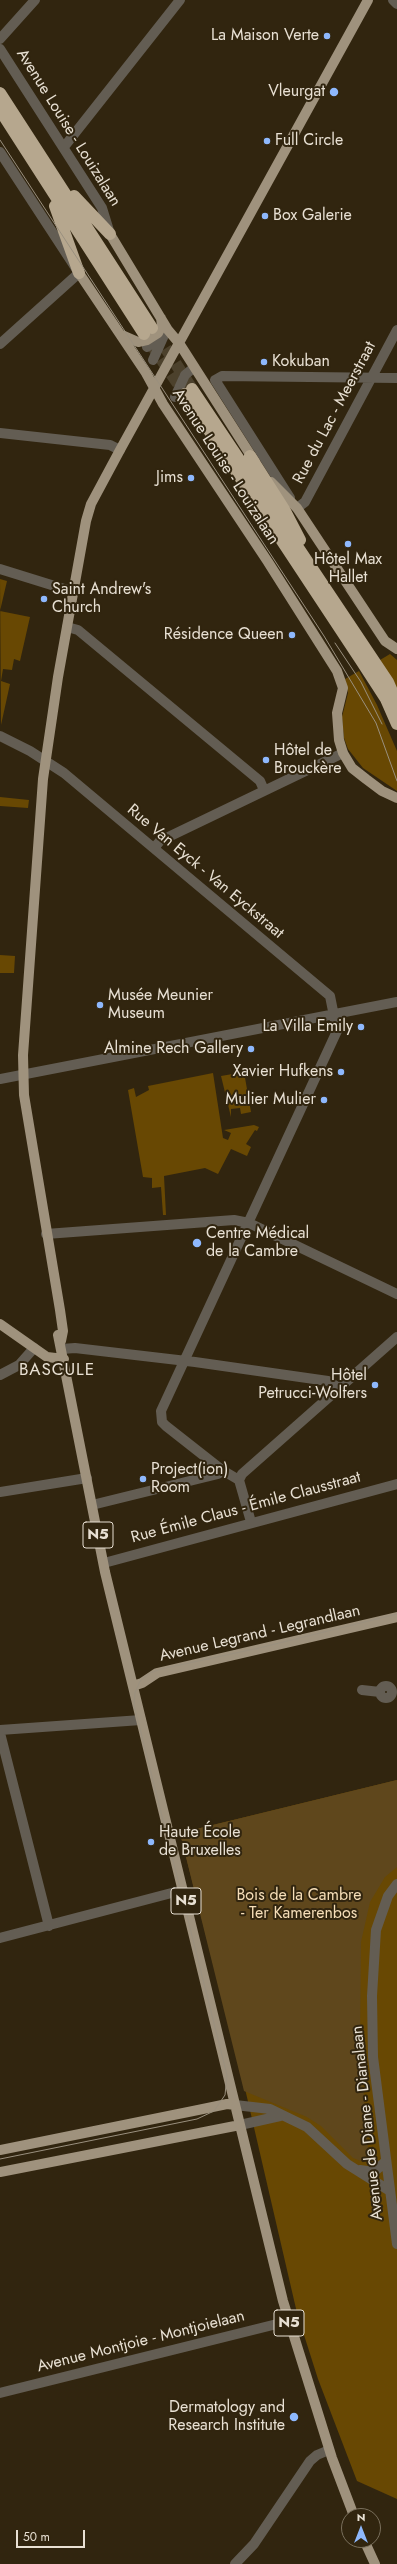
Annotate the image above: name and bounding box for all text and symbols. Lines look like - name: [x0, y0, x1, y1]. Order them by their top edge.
- place label: La Maison Verte: [211, 26, 319, 46]
- marker: La Maison Verte: [322, 31, 332, 41]
- street label: Avenue Louise - Louizalaan: [12, 46, 124, 210]
- place label: Vleurgat: [268, 82, 325, 102]
- marker: Vleurgat: [328, 86, 340, 98]
- place label: Full Circle: [275, 131, 343, 151]
- marker: Full Circle: [262, 136, 272, 146]
- place label: Box Galerie: [273, 206, 352, 226]
- marker: Box Galerie: [260, 211, 270, 221]
- street label: Rue du Lac - Meerstraat: [289, 339, 381, 487]
- place label: Kokuban: [272, 352, 330, 372]
- marker: Kokuban: [259, 357, 269, 367]
- street label: Avenue Louise - Louizalaan: [167, 386, 283, 548]
- place label: Jims: [156, 468, 183, 488]
- marker: Jims: [186, 473, 196, 483]
- marker: Hôtel Max Hallet: [343, 539, 353, 549]
- place label: Hôtel Max Hallet: [314, 550, 382, 588]
- place label: Saint Andrew's Church: [52, 580, 151, 618]
- marker: Saint Andrew's Church: [39, 594, 49, 604]
- place label: Résidence Queen: [164, 625, 284, 645]
- marker: Résidence Queen: [287, 630, 297, 640]
- place label: Hôtel de Brouckère: [274, 741, 341, 779]
- marker: Hôtel de Brouckère: [261, 755, 271, 765]
- street label: Rue Van Eyck - Van Eyckstraat: [123, 801, 287, 943]
- place label: Musée Meunier Museum: [108, 986, 213, 1024]
- marker: Musée Meunier Museum: [95, 1000, 105, 1010]
- place label: La Villa Emily: [263, 1017, 353, 1037]
- marker: La Villa Emily: [356, 1022, 366, 1032]
- place label: Almine Rech Gallery: [104, 1039, 243, 1059]
- marker: Almine Rech Gallery: [246, 1044, 256, 1054]
- place label: Xavier Hufkens: [232, 1062, 333, 1082]
- marker: Xavier Hufkens: [336, 1067, 346, 1077]
- place label: Mulier Mulier: [225, 1090, 316, 1110]
- marker: Mulier Mulier: [319, 1095, 329, 1105]
- place label: Centre Médical de la Cambre: [206, 1224, 309, 1262]
- marker: Centre Médical de la Cambre: [191, 1237, 203, 1249]
- district label: BASCULE: [19, 1361, 95, 1381]
- place label: Hôtel Petrucci-Wolfers: [258, 1366, 367, 1404]
- marker: Hôtel Petrucci-Wolfers: [370, 1380, 380, 1390]
- place label: Project(ion) Room: [151, 1460, 228, 1498]
- street label: Rue Émile Claus - Émile Clausstraat: [129, 1468, 363, 1548]
- marker: Project(ion) Room: [138, 1474, 148, 1484]
- road number: N5: [83, 1522, 113, 1548]
- street label: Avenue Legrand - Legrandlaan: [158, 1602, 362, 1666]
- place label: Haute École de Bruxelles: [159, 1823, 241, 1861]
- marker: Haute École de Bruxelles: [146, 1837, 156, 1847]
- park label: Bois de la Cambre - Ter Kamerenbos: [236, 1886, 362, 1924]
- road number: N5: [171, 1888, 201, 1914]
- street label: Avenue de Diane - Dianalaan: [348, 2025, 388, 2221]
- street label: Avenue Montjoie - Montjoielaan: [35, 2307, 247, 2377]
- road number: N5: [274, 2310, 304, 2336]
- place label: Dermatology and Research Institute: [168, 2398, 285, 2436]
- marker: Dermatology and Research Institute: [288, 2411, 300, 2423]
- north arrow: [341, 2508, 381, 2548]
- text: N: [357, 2509, 365, 2525]
- scale bar: [18, 2522, 87, 2548]
- text: 50 m: [23, 2528, 50, 2546]

